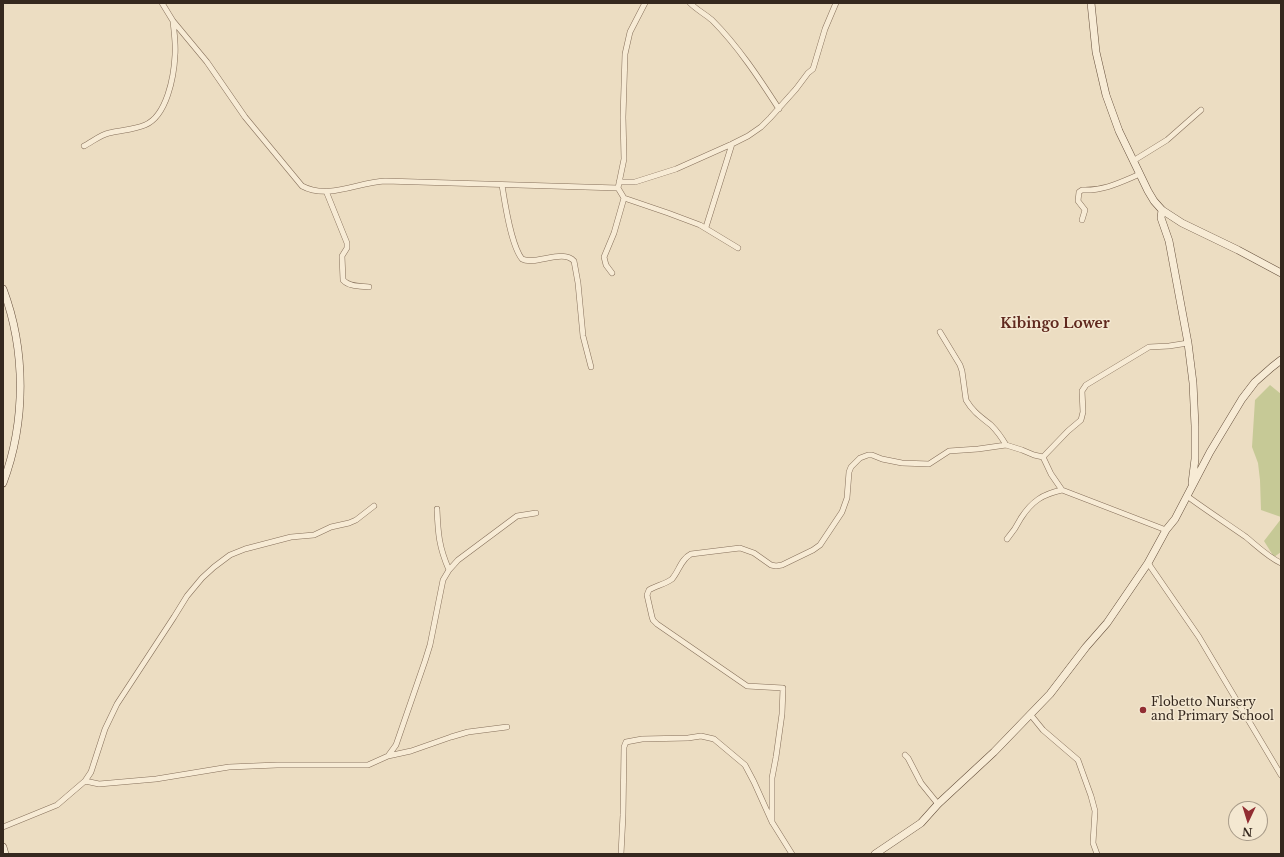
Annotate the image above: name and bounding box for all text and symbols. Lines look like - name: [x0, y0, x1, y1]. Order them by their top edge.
- district label: Kibingo Lower: [1000, 316, 1110, 332]
- place label: Flobetto Nursery and Primary School: [1151, 696, 1274, 724]
- marker: Flobetto Nursery and Primary School: [1138, 705, 1148, 715]
- north arrow: [1228, 801, 1268, 841]
- text: N: [1242, 825, 1253, 839]

